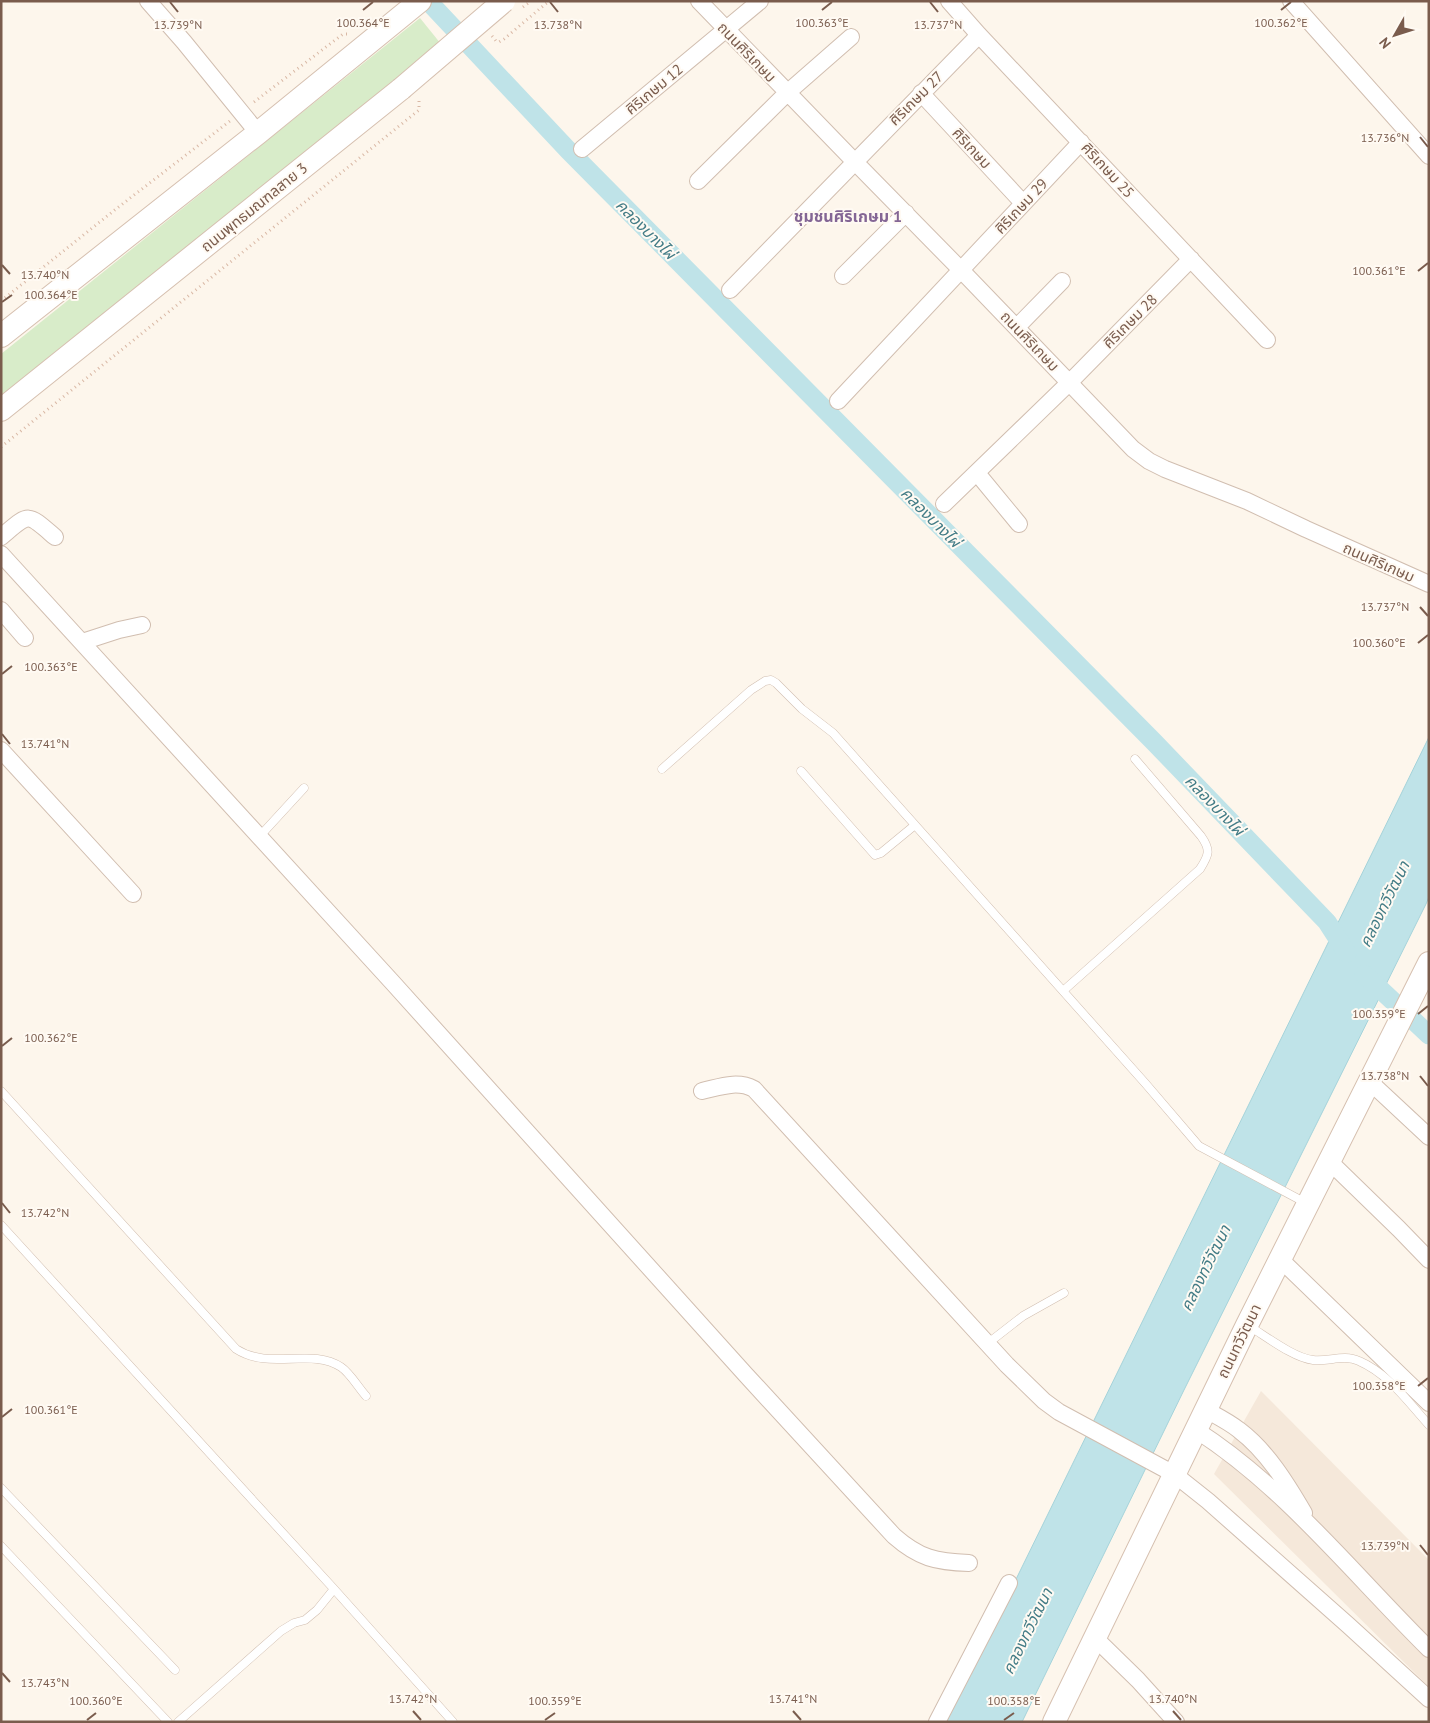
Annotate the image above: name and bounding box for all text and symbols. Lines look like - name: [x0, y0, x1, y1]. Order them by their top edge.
- north arrow: [1370, 10, 1420, 60]
- text: 100.364°E: [336, 15, 390, 30]
- text: 100.363°E: [795, 15, 849, 30]
- text: 100.362°E: [1254, 15, 1308, 30]
- text: 13.739°N: [154, 17, 202, 32]
- text: 13.738°N: [534, 17, 582, 32]
- text: 13.737°N: [914, 17, 962, 32]
- street label: ถนนศิริเกษม: [714, 18, 780, 86]
- text: N: [1375, 34, 1395, 52]
- street label: ศิริเกษม 12: [621, 59, 687, 119]
- street label: ศิริเกษม 27: [885, 67, 947, 129]
- street label: ศิริเกษม: [948, 124, 996, 172]
- text: 13.736°N: [1361, 130, 1409, 145]
- street label: ศิริเกษม 25: [1077, 138, 1139, 202]
- street label: ถนนพุทธมณฑลสาย 3: [197, 158, 311, 256]
- street label: ศิริเกษม 29: [990, 174, 1052, 238]
- water label: คลองบางไผ่: [612, 195, 682, 265]
- district label: ชุมชนศิริเกษม 1: [794, 206, 902, 226]
- text: 100.361°E: [1352, 263, 1406, 278]
- text: 13.740°N: [21, 267, 69, 282]
- text: 100.364°E: [24, 287, 78, 302]
- street label: ศิริเกษม 28: [1099, 290, 1161, 352]
- street label: ถนนศิริเกษม: [997, 307, 1063, 375]
- water label: คลองบางไผ่: [897, 483, 967, 553]
- street label: ถนนศิริเกษม: [1340, 538, 1418, 586]
- text: 13.737°N: [1361, 599, 1409, 614]
- text: 100.360°E: [1352, 635, 1406, 650]
- text: 100.363°E: [24, 659, 78, 674]
- text: 13.741°N: [21, 736, 69, 751]
- water label: คลองบางไผ่: [1181, 770, 1250, 841]
- water label: คลองทวีวัฒนา: [1355, 856, 1414, 950]
- text: 100.359°E: [1352, 1006, 1406, 1021]
- text: 100.362°E: [24, 1030, 78, 1045]
- text: 13.738°N: [1361, 1068, 1409, 1083]
- text: 13.742°N: [21, 1205, 69, 1220]
- water label: คลองทวีวัฒนา: [1176, 1220, 1235, 1314]
- street label: ถนนทวีวัฒนา: [1213, 1301, 1265, 1381]
- text: 100.358°E: [1352, 1378, 1406, 1393]
- text: 100.361°E: [24, 1402, 78, 1417]
- text: 13.739°N: [1361, 1538, 1409, 1553]
- water label: คลองทวีวัฒนา: [998, 1583, 1057, 1677]
- text: 13.743°N: [21, 1675, 69, 1690]
- text: 13.742°N: [389, 1691, 437, 1706]
- text: 13.741°N: [769, 1691, 817, 1706]
- text: 13.740°N: [1149, 1691, 1197, 1706]
- text: 100.360°E: [69, 1693, 123, 1708]
- text: 100.359°E: [528, 1693, 582, 1708]
- text: 100.358°E: [987, 1693, 1041, 1708]

